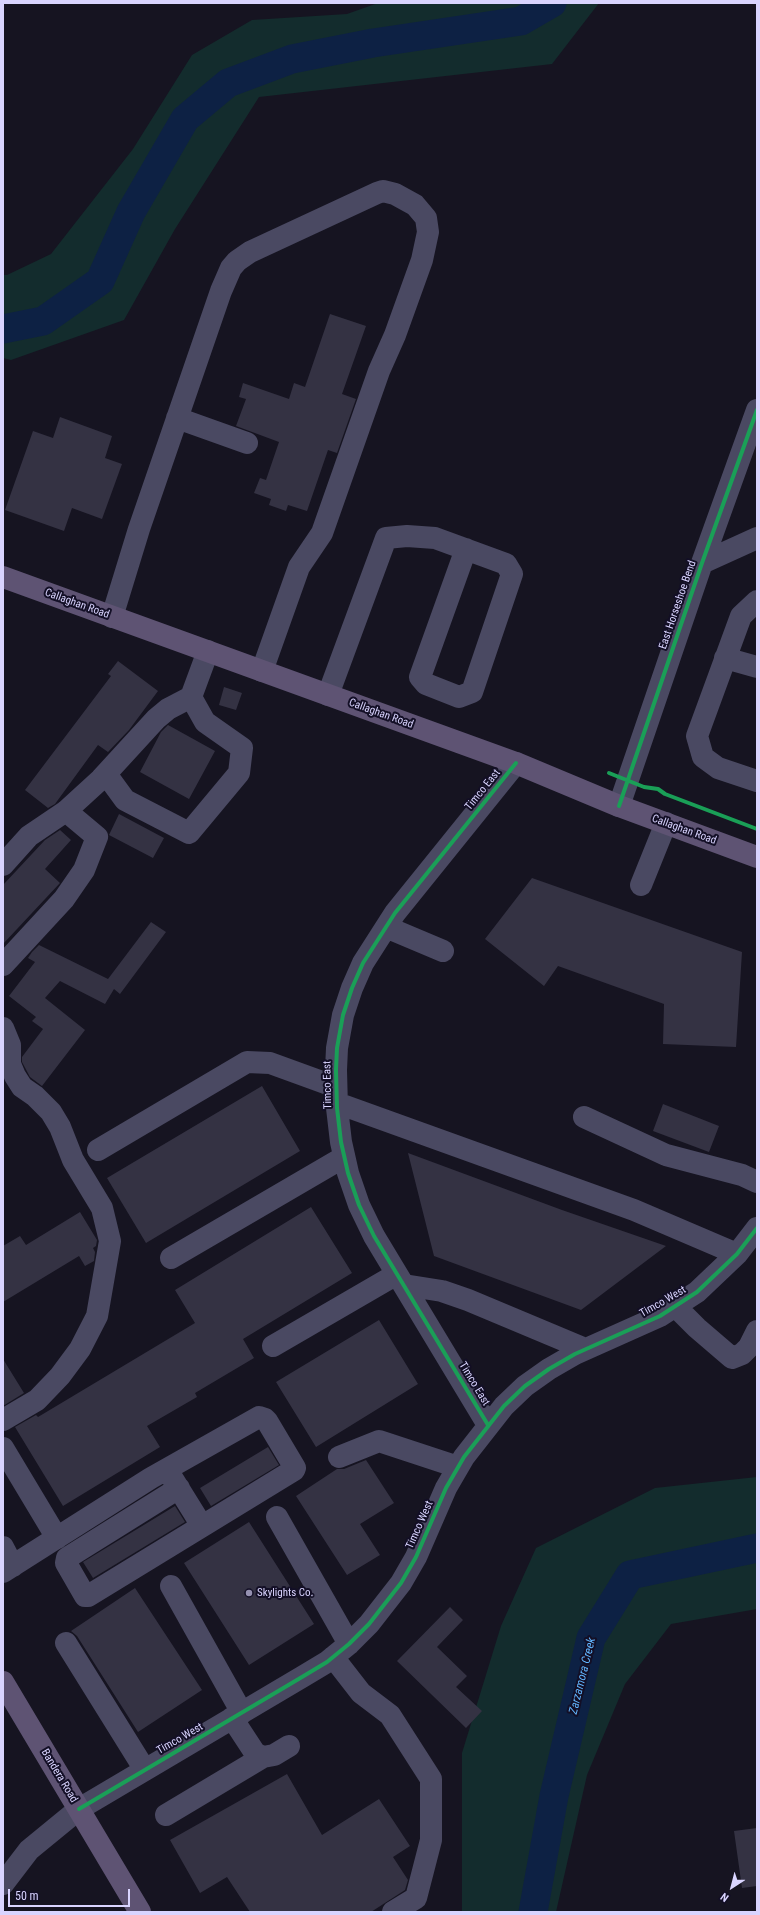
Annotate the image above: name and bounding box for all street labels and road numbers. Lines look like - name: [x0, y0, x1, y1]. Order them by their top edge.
- street label: East Horseshoe Bend: [657, 559, 699, 651]
- street label: Callaghan Road: [43, 586, 111, 622]
- street label: Callaghan Road: [347, 696, 415, 732]
- street label: Timco East: [463, 767, 503, 813]
- street label: Callaghan Road: [650, 812, 718, 848]
- street label: Timco East: [321, 1061, 335, 1109]
- street label: Timco West: [637, 1283, 689, 1321]
- street label: Timco East: [456, 1360, 492, 1408]
- street label: Timco West: [404, 1499, 436, 1551]
- street label: Timco West: [154, 1720, 206, 1758]
- street label: Bandera Road: [38, 1747, 80, 1805]

